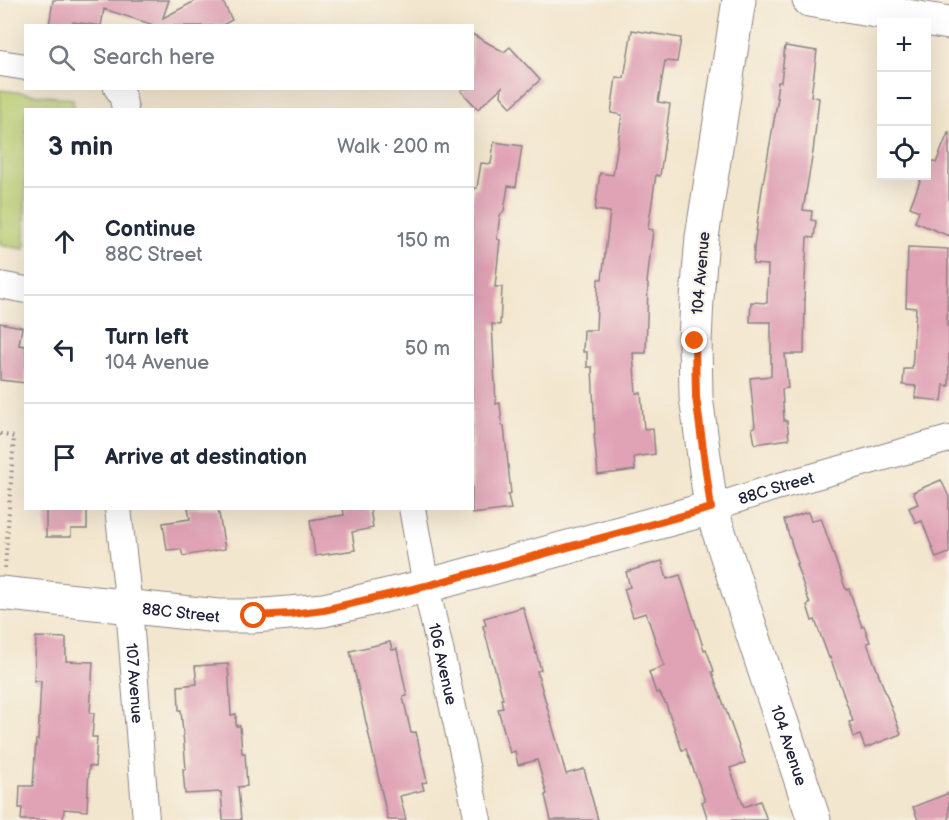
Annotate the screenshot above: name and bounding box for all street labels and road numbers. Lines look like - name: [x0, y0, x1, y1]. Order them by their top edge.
- street label: 104 Avenue: [688, 230, 715, 315]
- street label: 88C Street: [736, 469, 816, 510]
- street label: 88C Street: [141, 600, 221, 627]
- street label: 106 Avenue: [424, 621, 460, 707]
- street label: 107 Avenue: [121, 642, 146, 725]
- street label: 104 Avenue: [766, 703, 810, 789]

